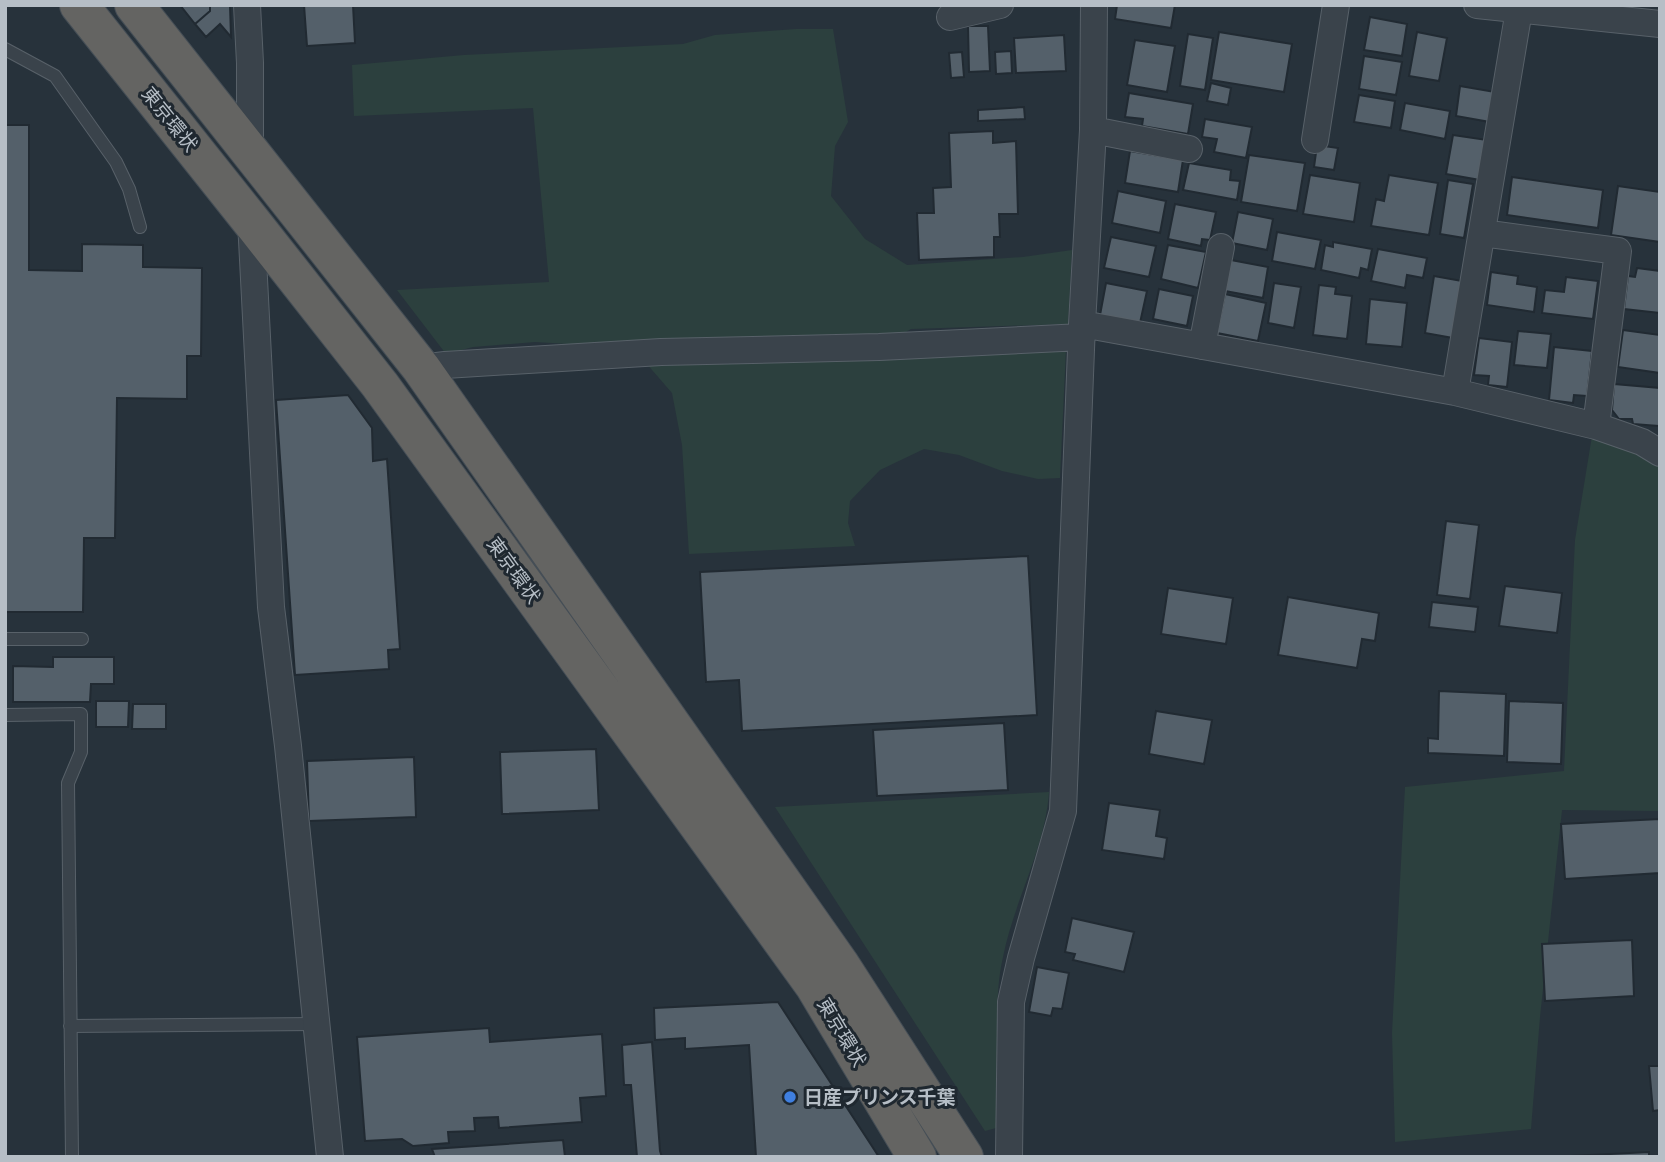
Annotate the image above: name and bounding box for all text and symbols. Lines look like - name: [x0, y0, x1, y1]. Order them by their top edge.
- street label: 東京環状: [136, 81, 204, 157]
- street label: 東京環状: [481, 532, 547, 608]
- street label: 東京環状: [811, 993, 873, 1071]
- place label: 日産プリンス千葉: [804, 1084, 956, 1110]
- marker: 日産プリンス千葉: [782, 1089, 798, 1105]

